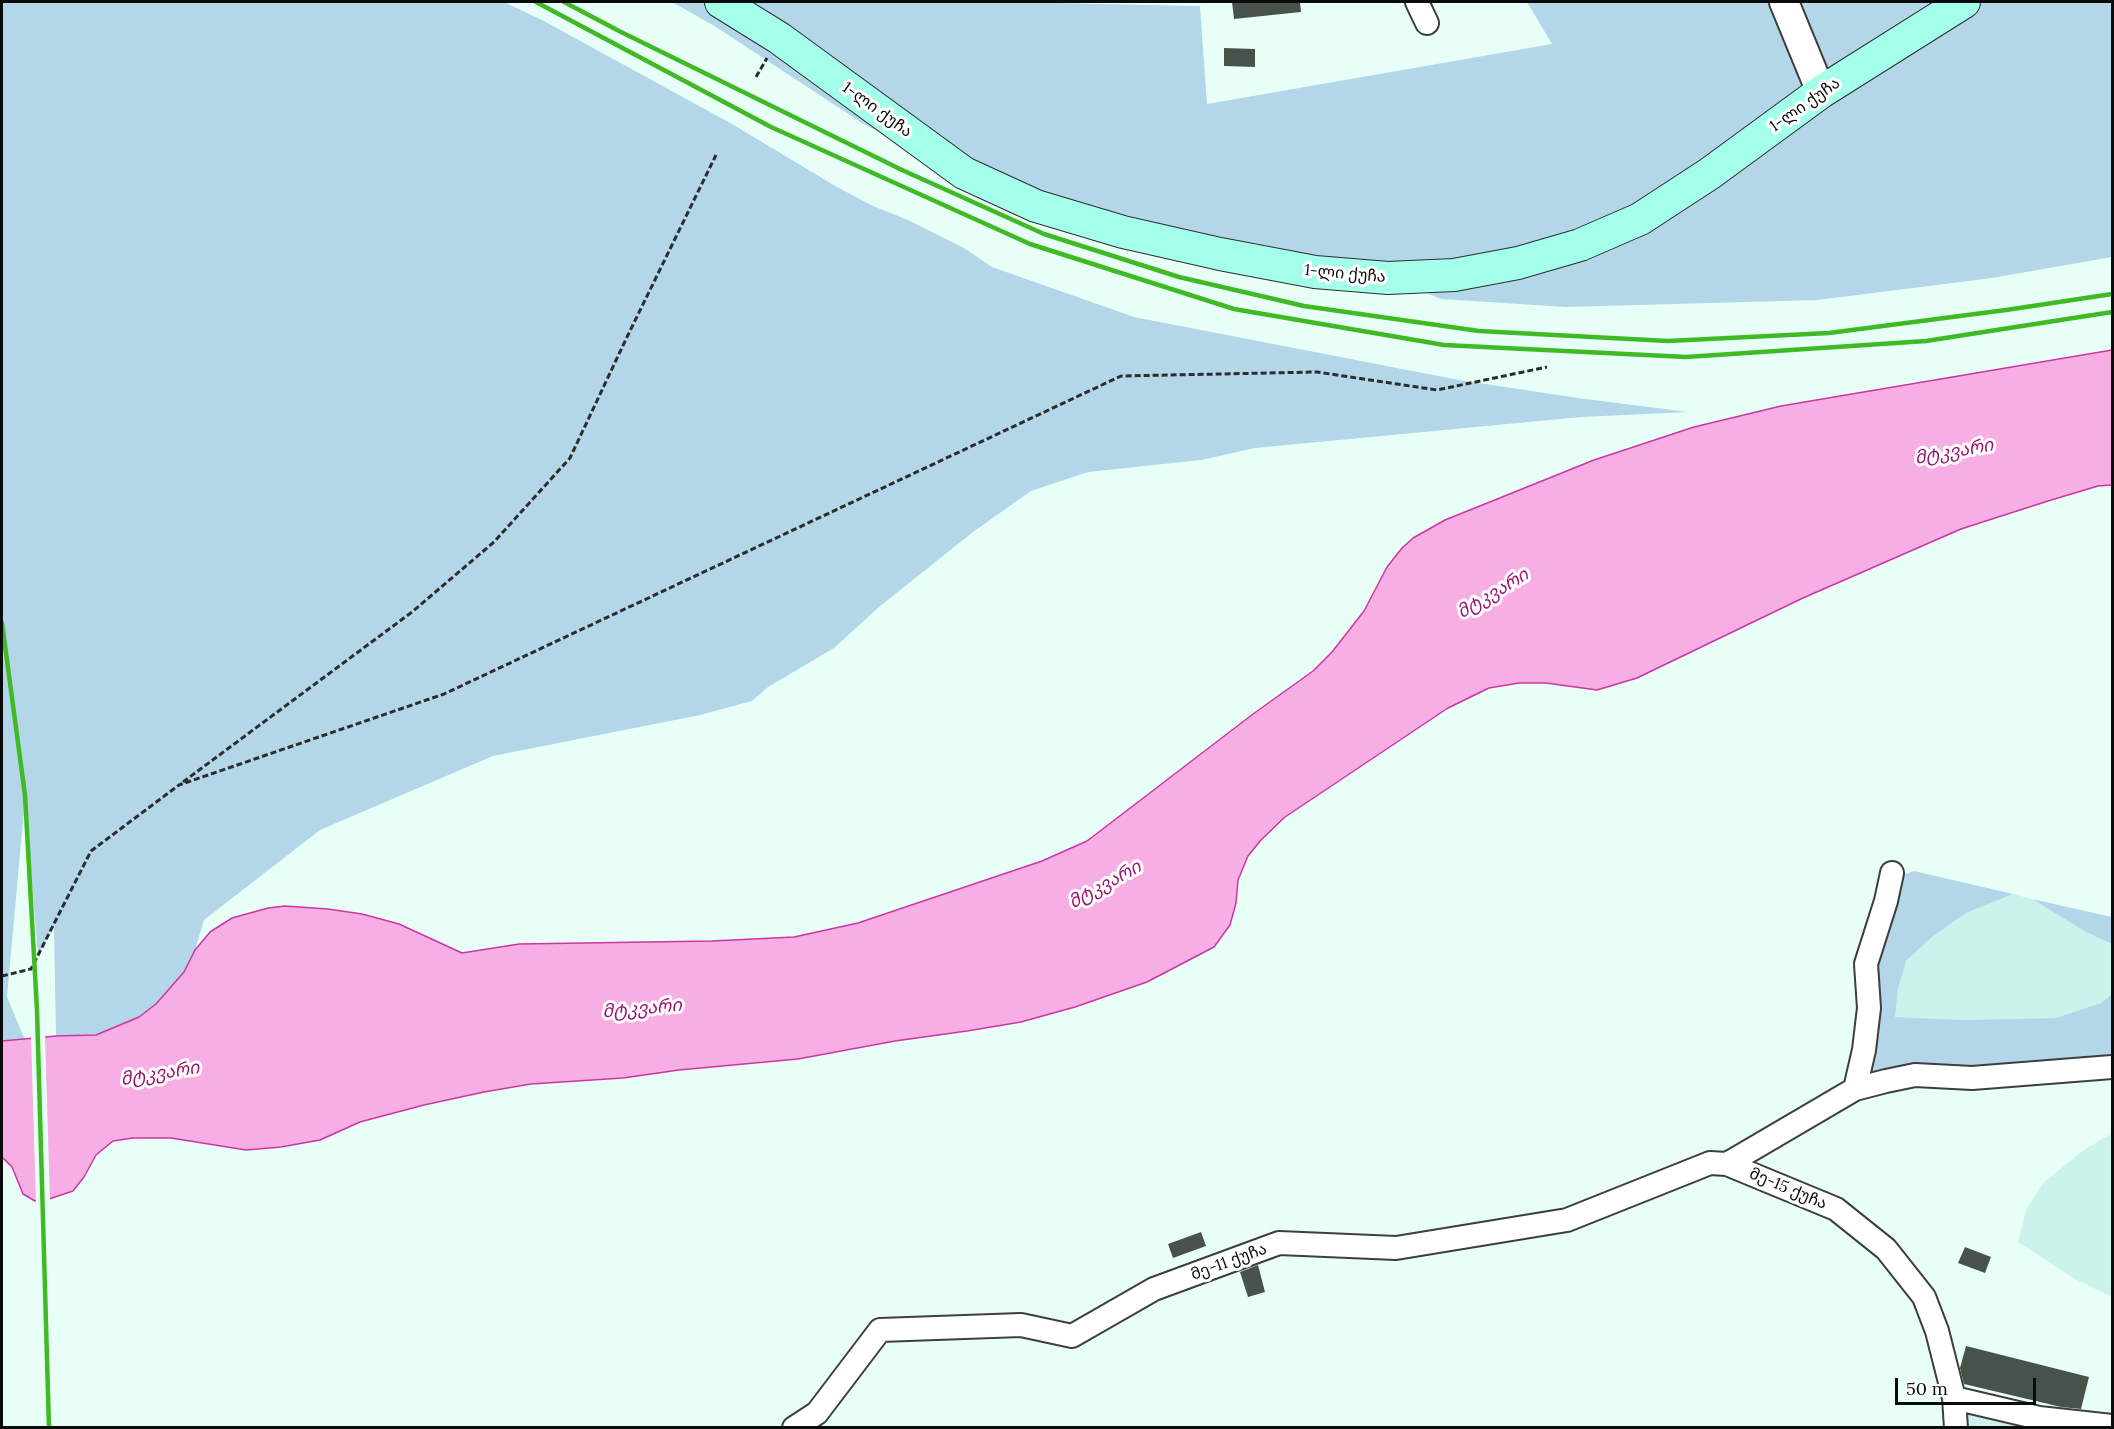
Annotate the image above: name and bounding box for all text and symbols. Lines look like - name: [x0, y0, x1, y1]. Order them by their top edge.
- street label: 1-ლი ქუჩა: [1766, 74, 1844, 136]
- street label: 1-ლი ქუჩა: [838, 78, 916, 142]
- street label: 1-ლი ქუჩა: [1303, 261, 1387, 287]
- water label: მტკვარი: [1913, 434, 1995, 470]
- water label: მტკვარი: [1453, 564, 1533, 624]
- water label: მტკვარი: [1065, 856, 1145, 914]
- water label: მტკვარი: [601, 995, 683, 1023]
- water label: მტკვარი: [119, 1057, 201, 1091]
- street label: მე-15 ქუჩა: [1746, 1164, 1830, 1214]
- street label: მე-11 ქუჩა: [1188, 1239, 1270, 1285]
- scale bar: [1898, 1366, 2039, 1404]
- text: 50 m: [1906, 1377, 1948, 1400]

